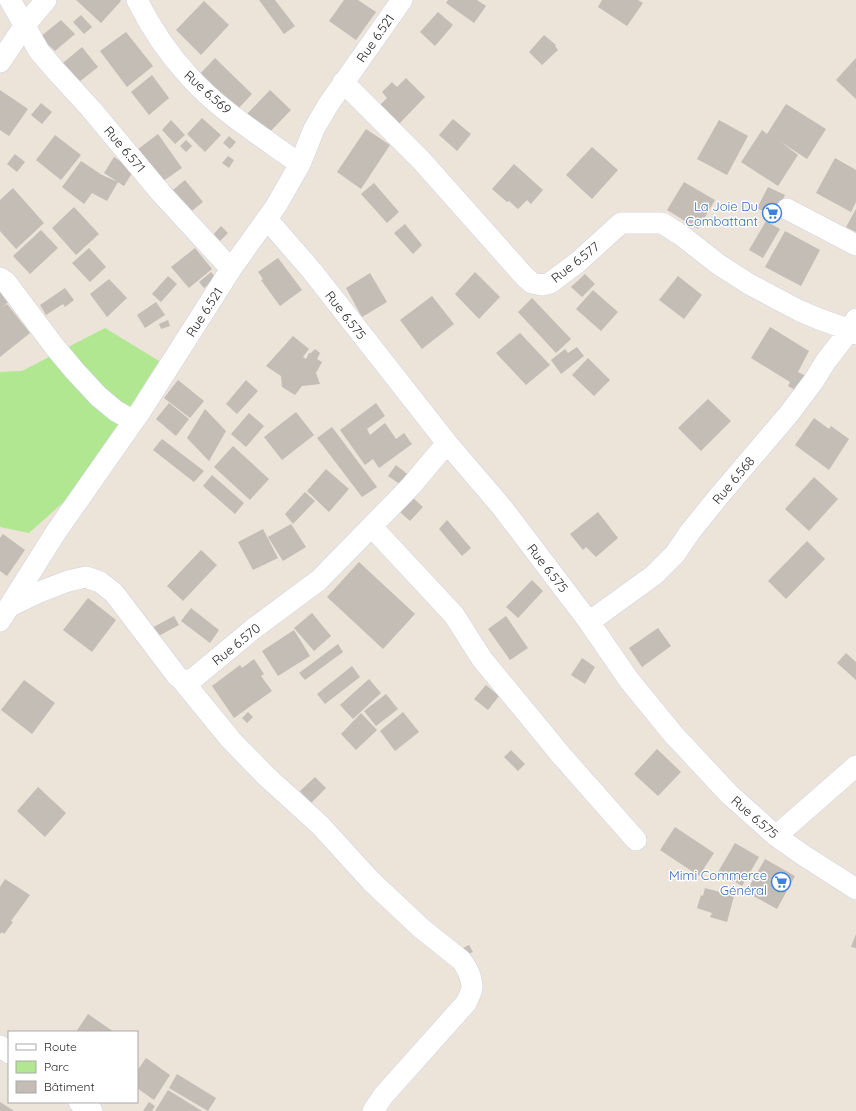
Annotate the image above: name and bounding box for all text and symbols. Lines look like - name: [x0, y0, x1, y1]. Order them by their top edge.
- street label: Rue 6.521: [353, 11, 397, 65]
- street label: Rue 6.569: [181, 67, 235, 117]
- street label: Rue 6.571: [101, 123, 149, 175]
- place label: La Joie Du Combattant: [685, 198, 758, 229]
- supermarket icon: La Joie Du Combattant: [761, 202, 783, 224]
- street label: Rue 6.577: [548, 238, 602, 286]
- street label: Rue 6.521: [182, 284, 226, 340]
- street label: Rue 6.575: [322, 288, 370, 342]
- street label: Rue 6.568: [708, 453, 758, 507]
- street label: Rue 6.575: [524, 541, 572, 595]
- street label: Rue 6.570: [209, 619, 264, 668]
- street label: Rue 6.575: [728, 792, 782, 842]
- place label: Mimi Commerce Général: [669, 867, 767, 898]
- supermarket icon: Mimi Commerce Général: [770, 871, 792, 893]
- legend: [8, 1031, 138, 1103]
- text: Route: [44, 1039, 77, 1054]
- text: Parc: [44, 1059, 69, 1074]
- text: Bâtiment: [44, 1079, 94, 1094]

